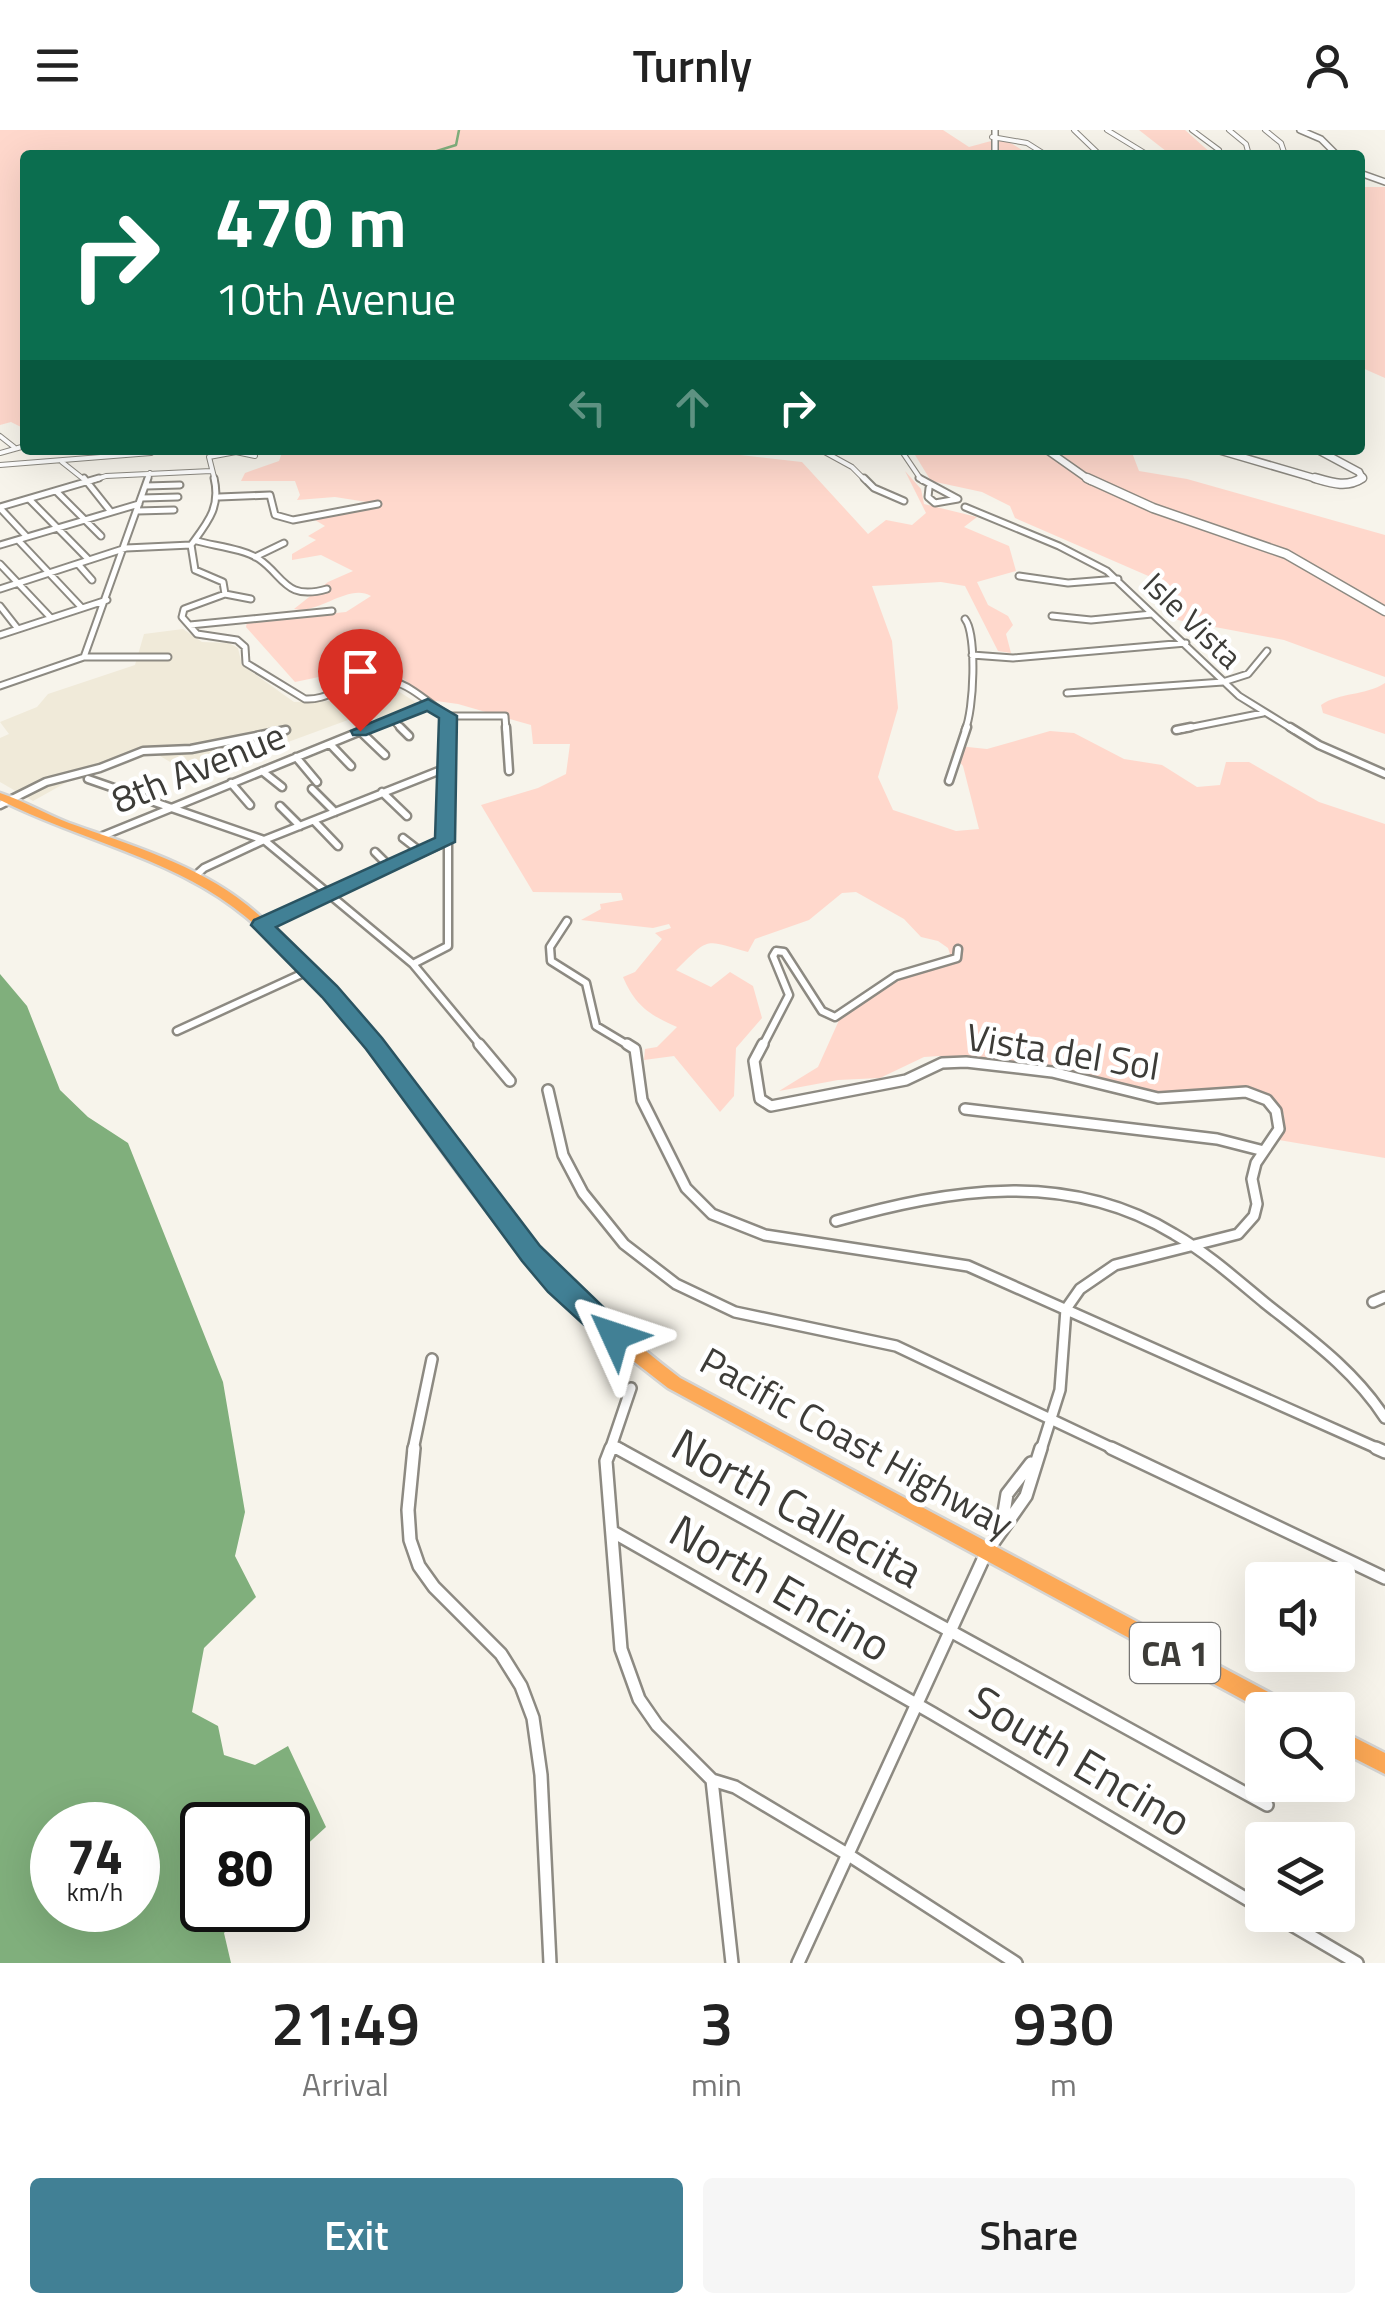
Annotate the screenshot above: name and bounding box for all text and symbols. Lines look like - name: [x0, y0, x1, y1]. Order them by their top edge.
- text: Turnly: [633, 31, 752, 99]
- icon: menu: [30, 38, 85, 93]
- icon: person: [1300, 38, 1355, 93]
- text: 470 m: [215, 168, 407, 274]
- icon: right: [50, 190, 180, 320]
- text: 10th Avenue: [215, 264, 456, 332]
- icon: left: [560, 380, 615, 435]
- icon: ahead: [665, 380, 720, 435]
- icon: right: [770, 380, 825, 435]
- street label: Isle Vista: [1133, 561, 1253, 679]
- pin: [318, 629, 403, 732]
- icon: arrive: [333, 644, 388, 699]
- street label: 8th Avenue: [103, 706, 293, 828]
- street label: Vista del Sol: [962, 1007, 1164, 1095]
- position arrow: [563, 1284, 667, 1388]
- street label: Pacific Coast Highway: [690, 1332, 1024, 1552]
- street label: North Callecita: [660, 1410, 936, 1604]
- street label: North Encino: [658, 1496, 904, 1678]
- map controls: [1245, 1562, 1355, 1932]
- button: sound: [1245, 1562, 1355, 1672]
- road number: CA 1: [1130, 1623, 1220, 1683]
- street label: South Encino: [957, 1667, 1205, 1853]
- button: search: [1245, 1692, 1355, 1802]
- speed limit sign: 80: [180, 1802, 310, 1932]
- text: 74: [67, 1817, 123, 1893]
- button: layers: [1245, 1822, 1355, 1932]
- text: km/h: [67, 1873, 123, 1911]
- text: 21:49: [271, 1977, 420, 2068]
- text: 3: [700, 1977, 733, 2068]
- text: 930: [1013, 1977, 1114, 2068]
- text: Arrival: [302, 2060, 389, 2108]
- text: min: [691, 2060, 742, 2108]
- text: m: [1050, 2060, 1077, 2108]
- button: Exit: [30, 2178, 683, 2293]
- button: Share: [703, 2178, 1355, 2293]

